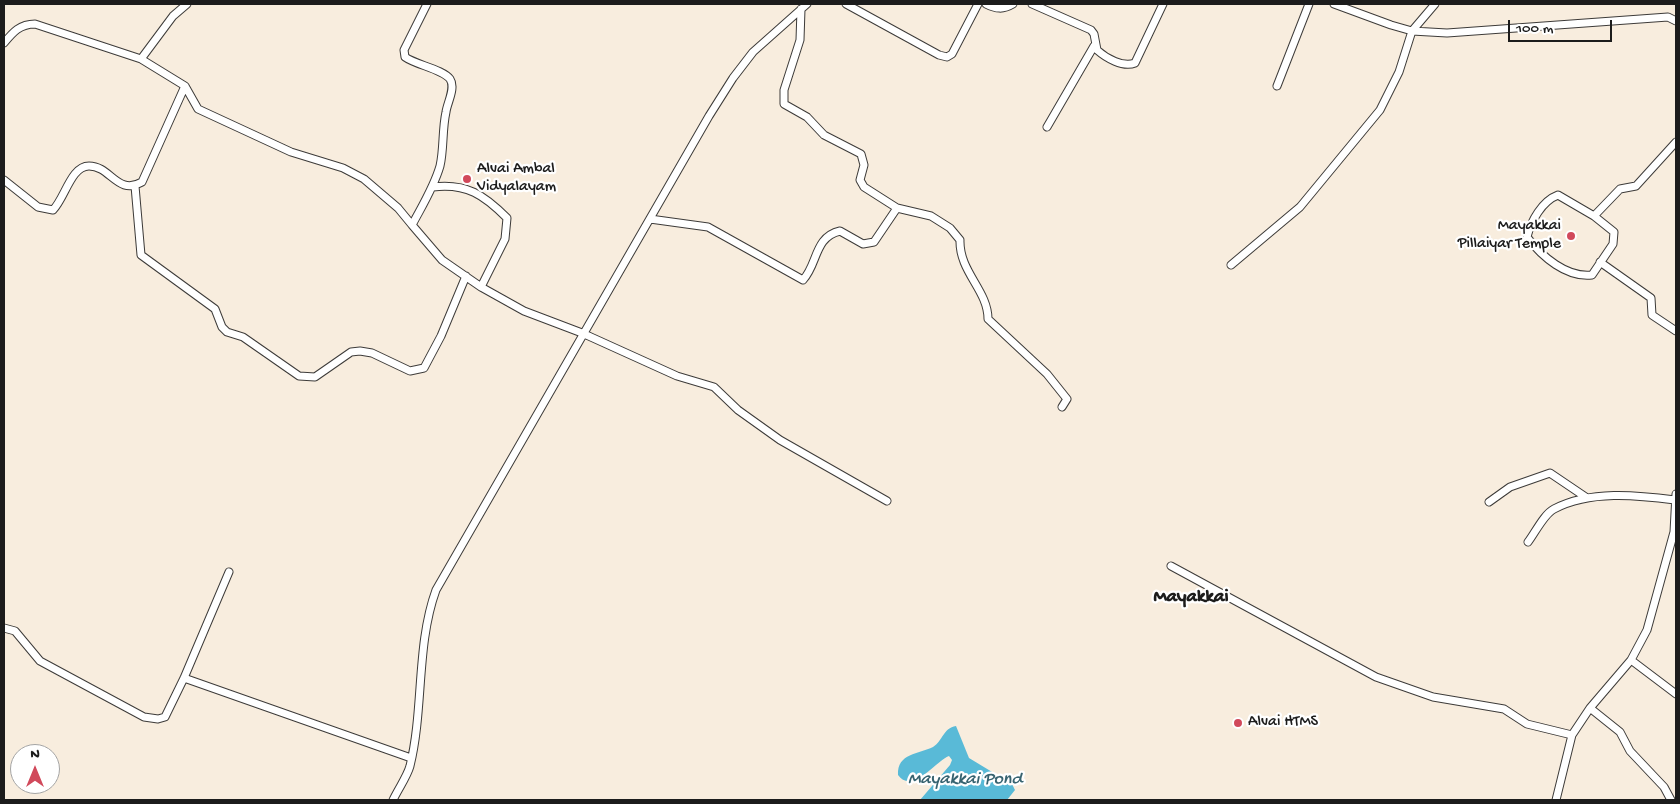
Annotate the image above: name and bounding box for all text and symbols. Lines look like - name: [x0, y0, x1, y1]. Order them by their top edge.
- scale bar: [1510, 10, 1614, 42]
- text: 100 m: [1516, 20, 1553, 38]
- place label: Alvai Ambal Vidyalayam: [477, 160, 556, 198]
- marker: Alvai Ambal Vidyalayam: [461, 173, 473, 185]
- place label: Mayakkai Pillaiyar Temple: [1458, 217, 1561, 255]
- marker: Mayakkai Pillaiyar Temple: [1565, 230, 1577, 242]
- district label: Mayakkai: [1153, 587, 1229, 609]
- place label: Alvai HTMS: [1248, 713, 1318, 733]
- marker: Alvai HTMS: [1232, 717, 1244, 729]
- north arrow: [10, 744, 60, 794]
- text: N: [30, 746, 40, 763]
- water label: Mayakkai Pond: [908, 769, 1022, 791]

